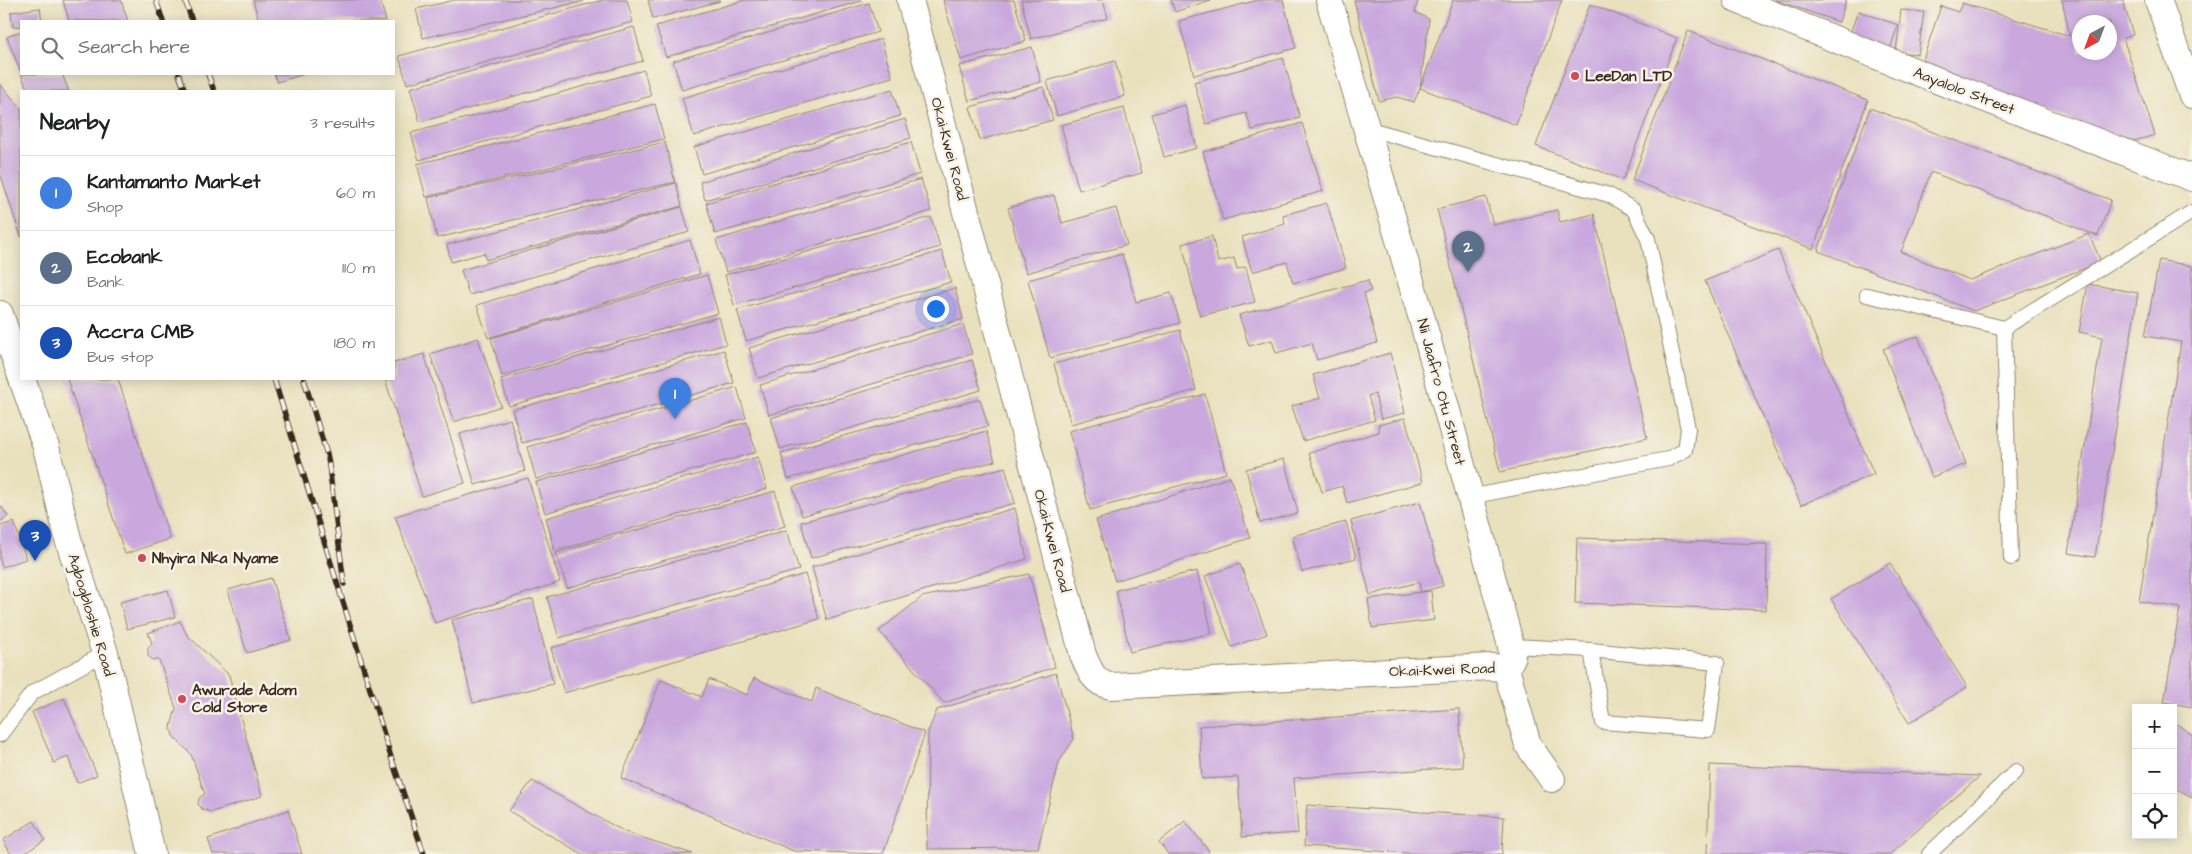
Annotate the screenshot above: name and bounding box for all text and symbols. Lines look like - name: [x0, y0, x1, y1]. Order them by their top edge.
- north arrow: [2072, 15, 2117, 60]
- search box: [20, 20, 395, 75]
- icon: search: [38, 34, 66, 62]
- text: Search here: [78, 34, 190, 61]
- street label: Aayalolo Street: [1910, 62, 2018, 121]
- place label: LeeDan LTD: [1585, 66, 1672, 87]
- marker: LeeDan LTD: [1569, 70, 1581, 82]
- street label: Okai-Kwei Road: [925, 95, 973, 203]
- text: Nearby: [40, 108, 110, 137]
- text: 3 results: [310, 112, 375, 134]
- text: Kantamanto Market: [87, 169, 260, 196]
- text: 1: [55, 182, 57, 204]
- text: 60 m: [336, 182, 375, 204]
- text: Shop: [87, 196, 123, 218]
- pin: 2: [1452, 231, 1484, 272]
- text: Ecobank: [87, 244, 162, 271]
- text: 2: [51, 257, 61, 279]
- text: 110 m: [342, 257, 375, 279]
- text: Bank: [87, 271, 124, 293]
- your location: [923, 296, 949, 322]
- street label: Nii Jaafro Otu Street: [1411, 316, 1471, 468]
- text: Accra CMB: [87, 319, 194, 346]
- text: 3: [52, 332, 60, 354]
- text: 180 m: [334, 332, 375, 354]
- text: Bus stop: [87, 346, 153, 368]
- pin: 1: [659, 378, 691, 419]
- street label: Okai-Kwei Road: [1028, 487, 1076, 595]
- pin: 3: [19, 520, 51, 561]
- place label: Nhyira Nka Nyame: [152, 548, 279, 570]
- street label: Agbogbloshie Road: [61, 551, 120, 679]
- marker: Nhyira Nka Nyame: [136, 552, 148, 564]
- street label: Okai-Kwei Road: [1389, 658, 1496, 682]
- place label: Awurade Adom Cold Store: [192, 680, 297, 718]
- marker: Awurade Adom Cold Store: [176, 693, 188, 705]
- map controls: [2132, 704, 2177, 839]
- button: +: [2132, 704, 2177, 749]
- button: −: [2132, 749, 2177, 794]
- button: locate: [2132, 794, 2177, 839]

